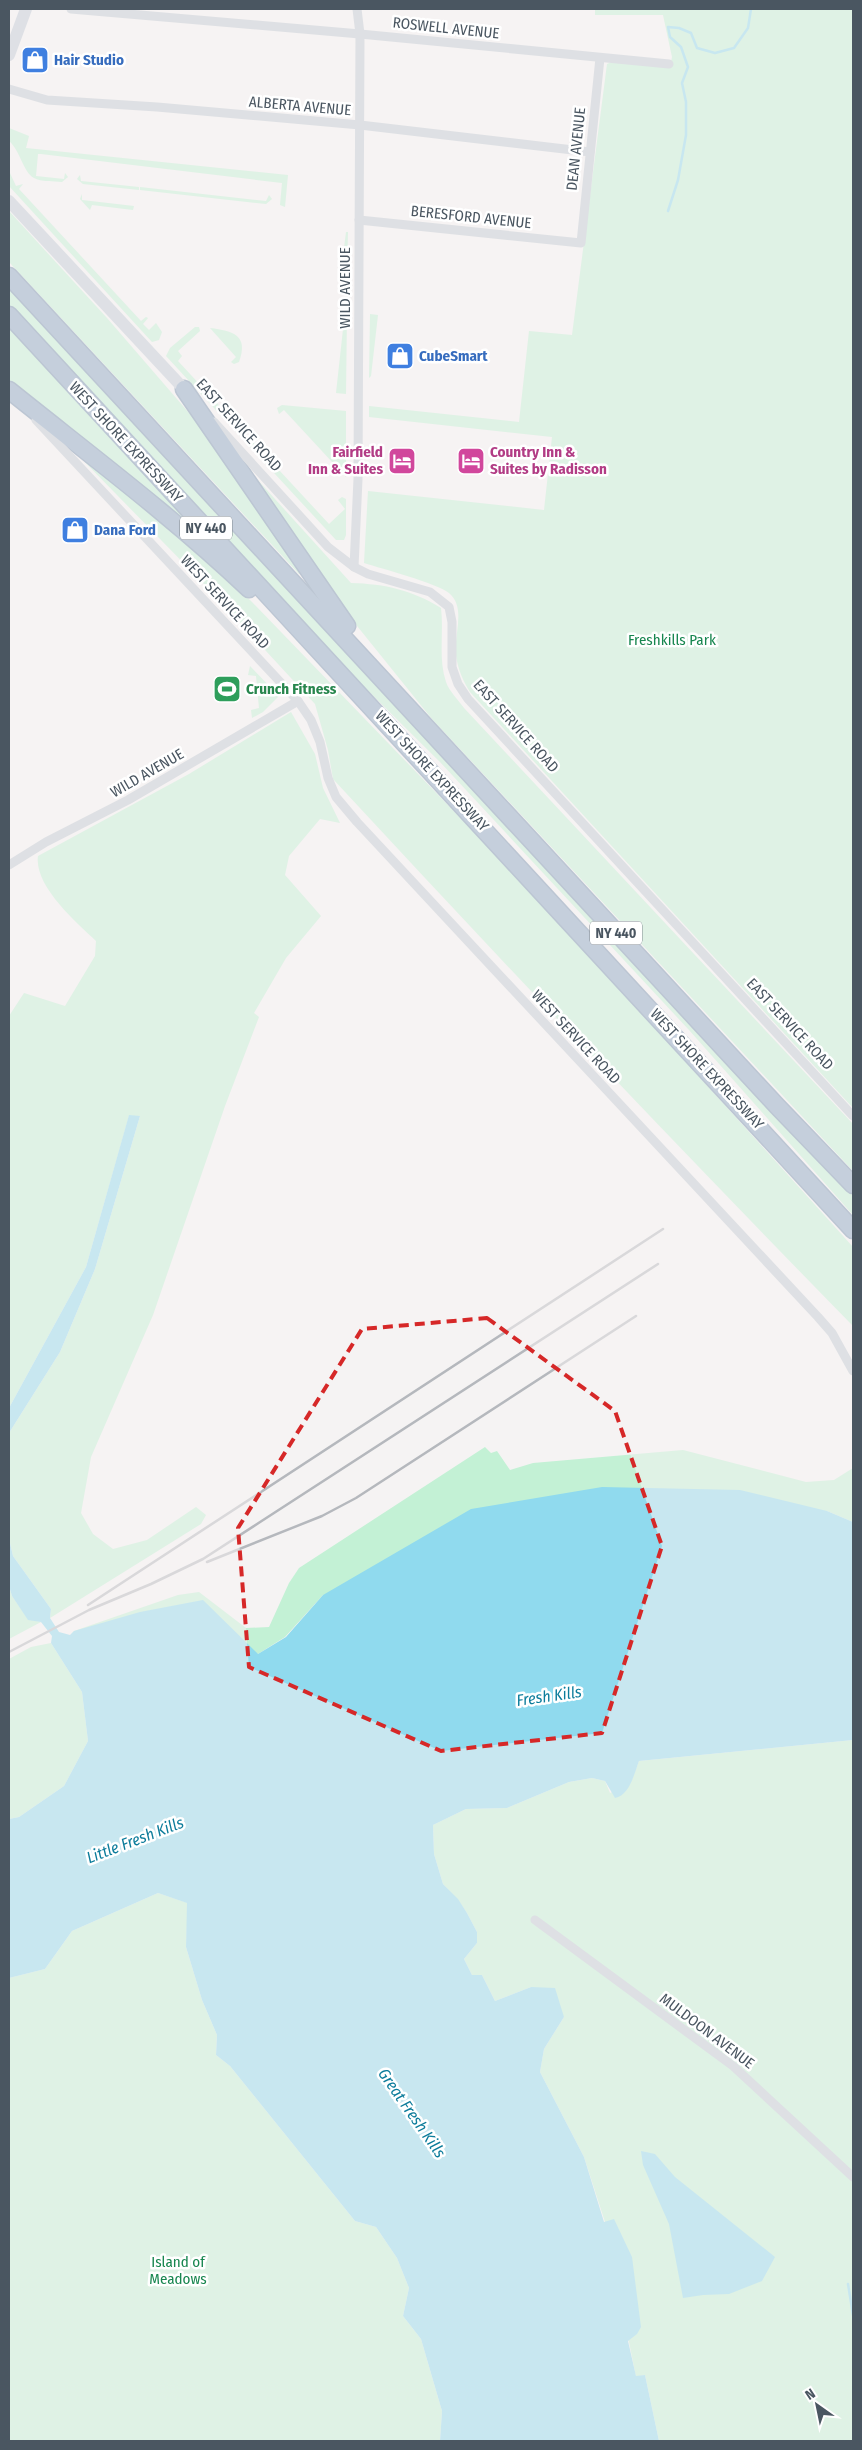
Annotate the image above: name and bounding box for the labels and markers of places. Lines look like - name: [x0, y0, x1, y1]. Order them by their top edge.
- shop icon: Hair Studio: [20, 45, 50, 75]
- place label: Hair Studio: [54, 51, 124, 69]
- shop icon: CubeSmart: [385, 341, 415, 371]
- place label: CubeSmart: [419, 347, 488, 365]
- place label: Fairfield Inn & Suites: [308, 443, 383, 478]
- place label: Country Inn & Suites by Radisson: [490, 443, 607, 478]
- hotel icon: Fairfield Inn & Suites: [387, 446, 417, 476]
- hotel icon: Country Inn & Suites by Radisson: [456, 446, 486, 476]
- shop icon: Dana Ford: [60, 515, 90, 545]
- place label: Dana Ford: [94, 521, 156, 539]
- sports icon: Crunch Fitness: [212, 674, 242, 704]
- place label: Crunch Fitness: [246, 680, 337, 698]

